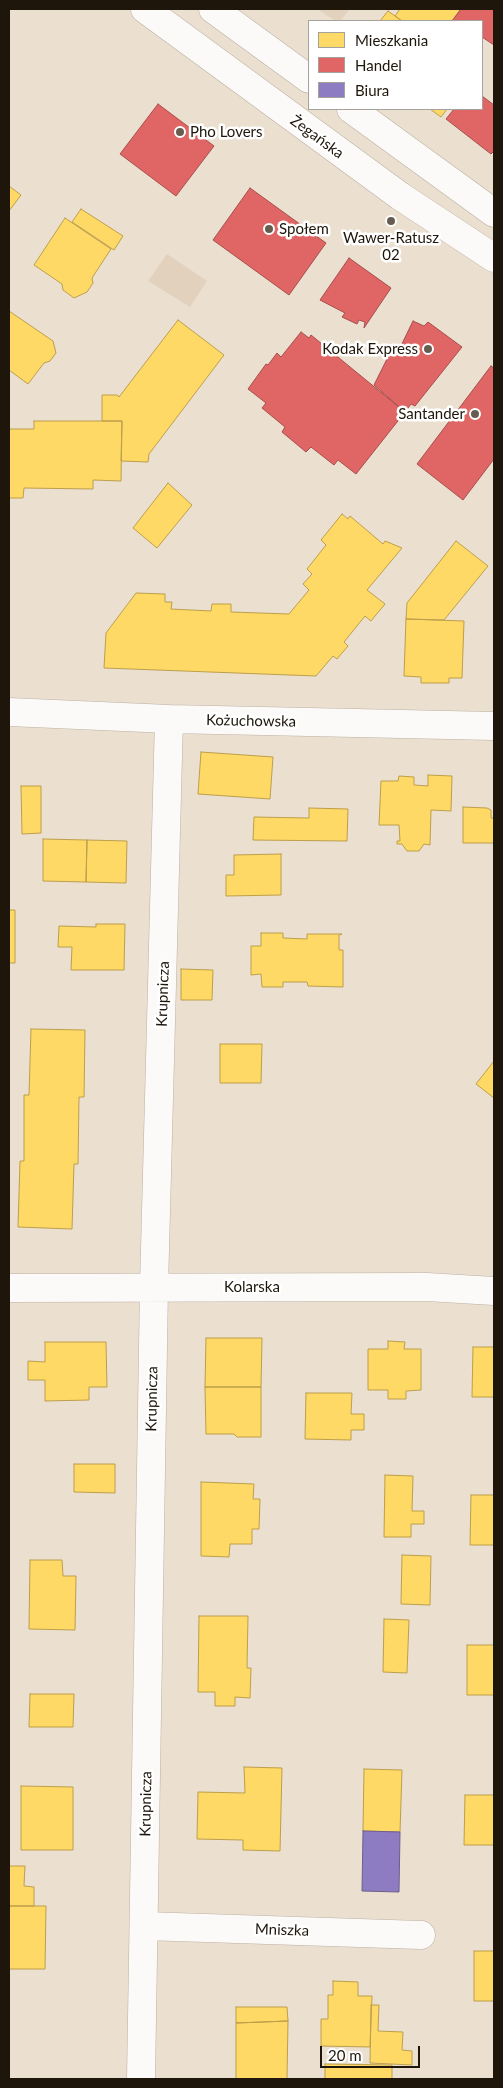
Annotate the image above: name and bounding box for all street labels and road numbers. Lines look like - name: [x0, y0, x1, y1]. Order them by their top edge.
- street label: Żegańska: [287, 112, 347, 162]
- street label: Kożuchowska: [206, 711, 296, 731]
- street label: Krupnicza: [153, 961, 173, 1027]
- street label: Kolarska: [224, 1278, 280, 1296]
- street label: Krupnicza: [142, 1366, 162, 1432]
- street label: Krupnicza: [136, 1771, 156, 1837]
- street label: Mniszka: [255, 1920, 309, 1940]

